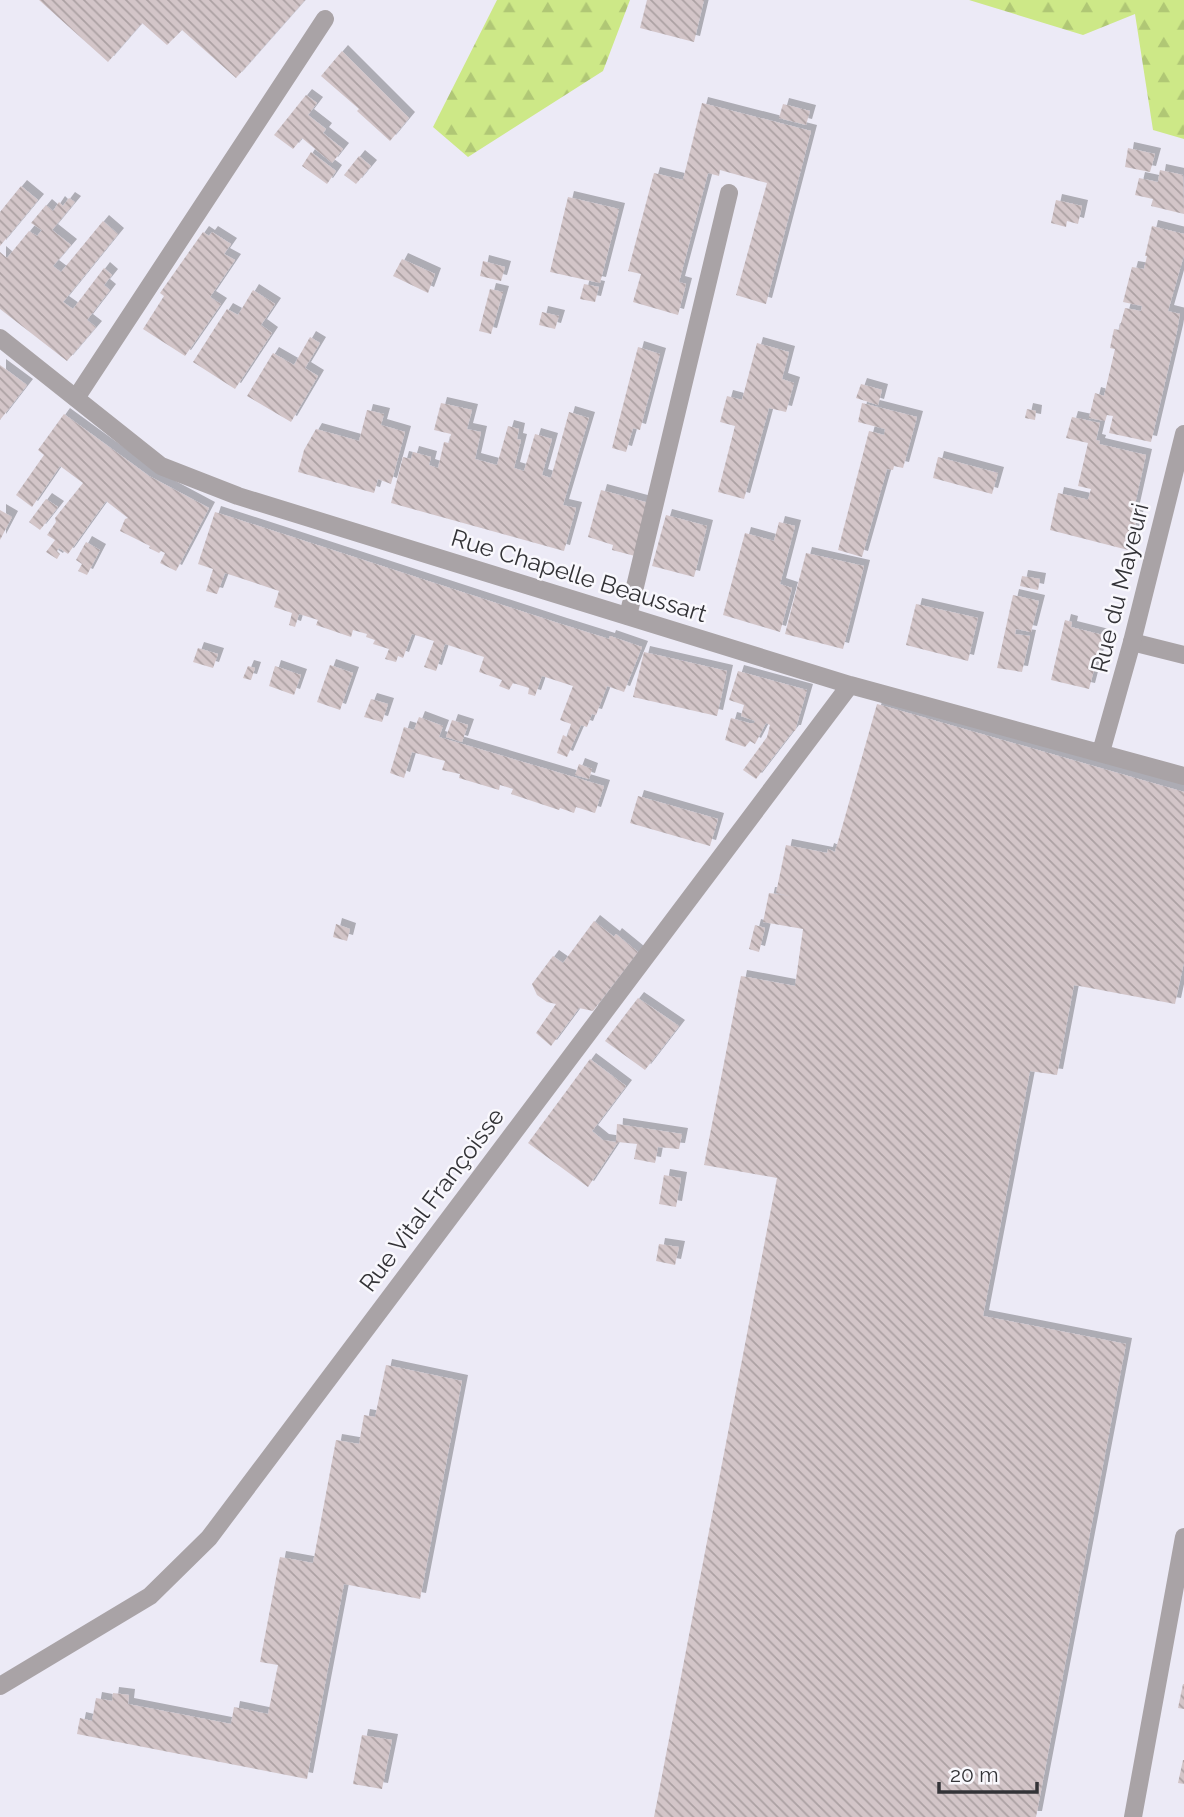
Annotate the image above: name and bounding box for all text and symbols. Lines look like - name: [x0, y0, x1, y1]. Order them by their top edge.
- street label: Rue du Mayeuri: [1084, 500, 1155, 676]
- street label: Rue Chapelle Beaussart: [448, 523, 710, 628]
- street label: Rue Vital Françoisse: [353, 1102, 510, 1297]
- scale bar: [939, 1750, 1037, 1794]
- text: 20 m: [950, 1762, 998, 1787]

